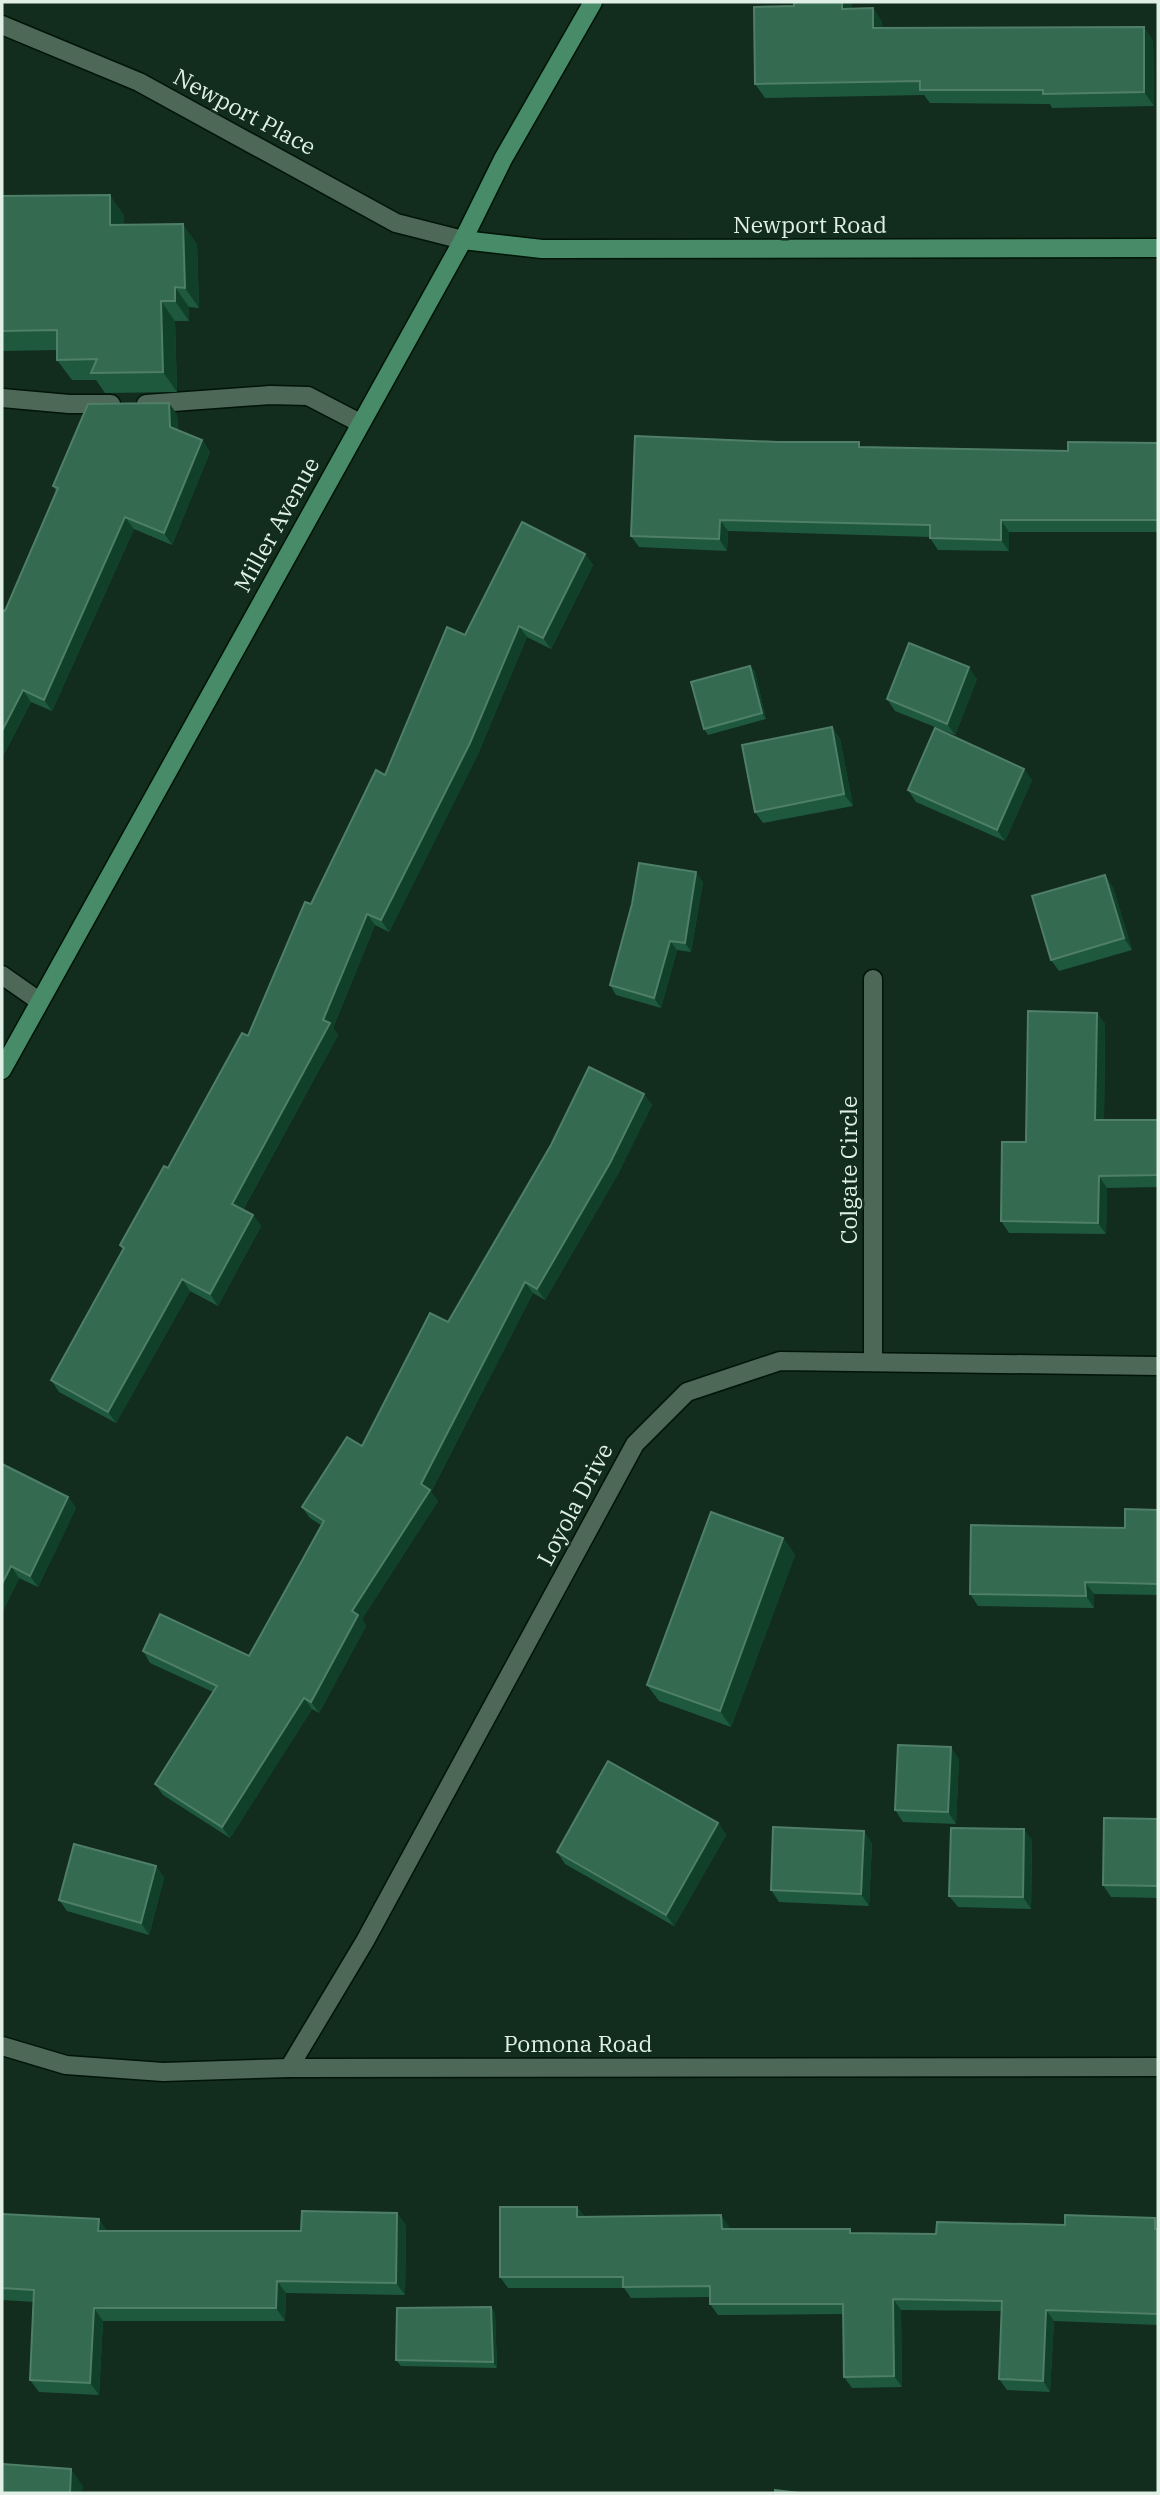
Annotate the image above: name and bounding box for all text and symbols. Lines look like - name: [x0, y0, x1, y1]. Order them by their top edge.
- street label: Newport Place: [169, 61, 321, 161]
- street label: Newport Road: [733, 209, 887, 239]
- street label: Miller Avenue: [227, 451, 325, 597]
- street label: Colgate Circle: [833, 1096, 863, 1244]
- street label: Loyola Drive: [529, 1438, 619, 1570]
- street label: Pomona Road: [503, 2028, 653, 2058]

